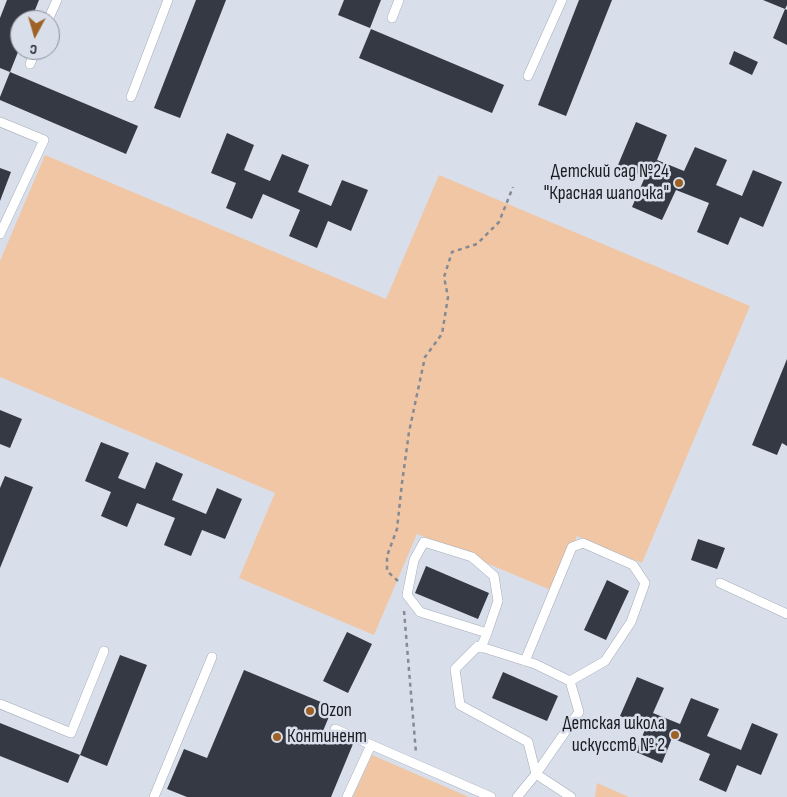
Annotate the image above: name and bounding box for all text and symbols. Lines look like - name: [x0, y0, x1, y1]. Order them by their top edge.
- north arrow: [10, 10, 60, 60]
- text: С: [29, 41, 38, 58]
- place label: Детский сад №24 "Красная шапочка": [544, 161, 669, 205]
- marker: Детский сад №24 "Красная шапочка": [673, 177, 685, 189]
- place label: Ozon: [320, 700, 352, 722]
- marker: Ozon: [304, 705, 316, 717]
- place label: Детская школа искусств № 2: [562, 713, 665, 757]
- place label: Континент: [287, 726, 367, 748]
- marker: Детская школа искусств № 2: [669, 729, 681, 741]
- marker: Континент: [271, 731, 283, 743]

